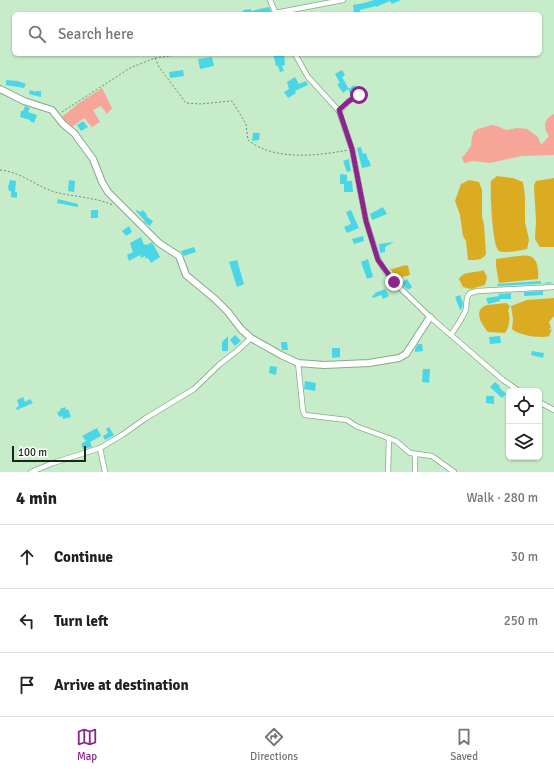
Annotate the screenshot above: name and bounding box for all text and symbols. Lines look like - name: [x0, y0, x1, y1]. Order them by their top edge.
- search box: [12, 12, 542, 56]
- icon: search: [26, 23, 48, 45]
- text: Search here: [58, 25, 134, 43]
- route start: [350, 86, 368, 104]
- route end: [385, 273, 403, 291]
- map controls: [506, 388, 542, 460]
- button: locate: [506, 388, 542, 424]
- button: layers: [506, 424, 542, 460]
- scale bar: [12, 444, 86, 463]
- text: 100 m: [18, 446, 47, 459]
- text: 4 min: [16, 488, 57, 509]
- text: Walk · 280 m: [467, 490, 538, 506]
- icon: ahead: [16, 546, 38, 568]
- text: Continue: [54, 548, 113, 566]
- text: 30 m: [511, 549, 538, 565]
- icon: left: [16, 610, 38, 632]
- text: Turn left: [54, 612, 108, 630]
- text: 250 m: [504, 613, 538, 629]
- icon: arrive: [16, 674, 38, 696]
- text: Arrive at destination: [54, 676, 189, 694]
- tab: Map: [76, 726, 98, 763]
- tab: Directions: [250, 726, 298, 763]
- tab: Saved: [450, 726, 478, 763]

